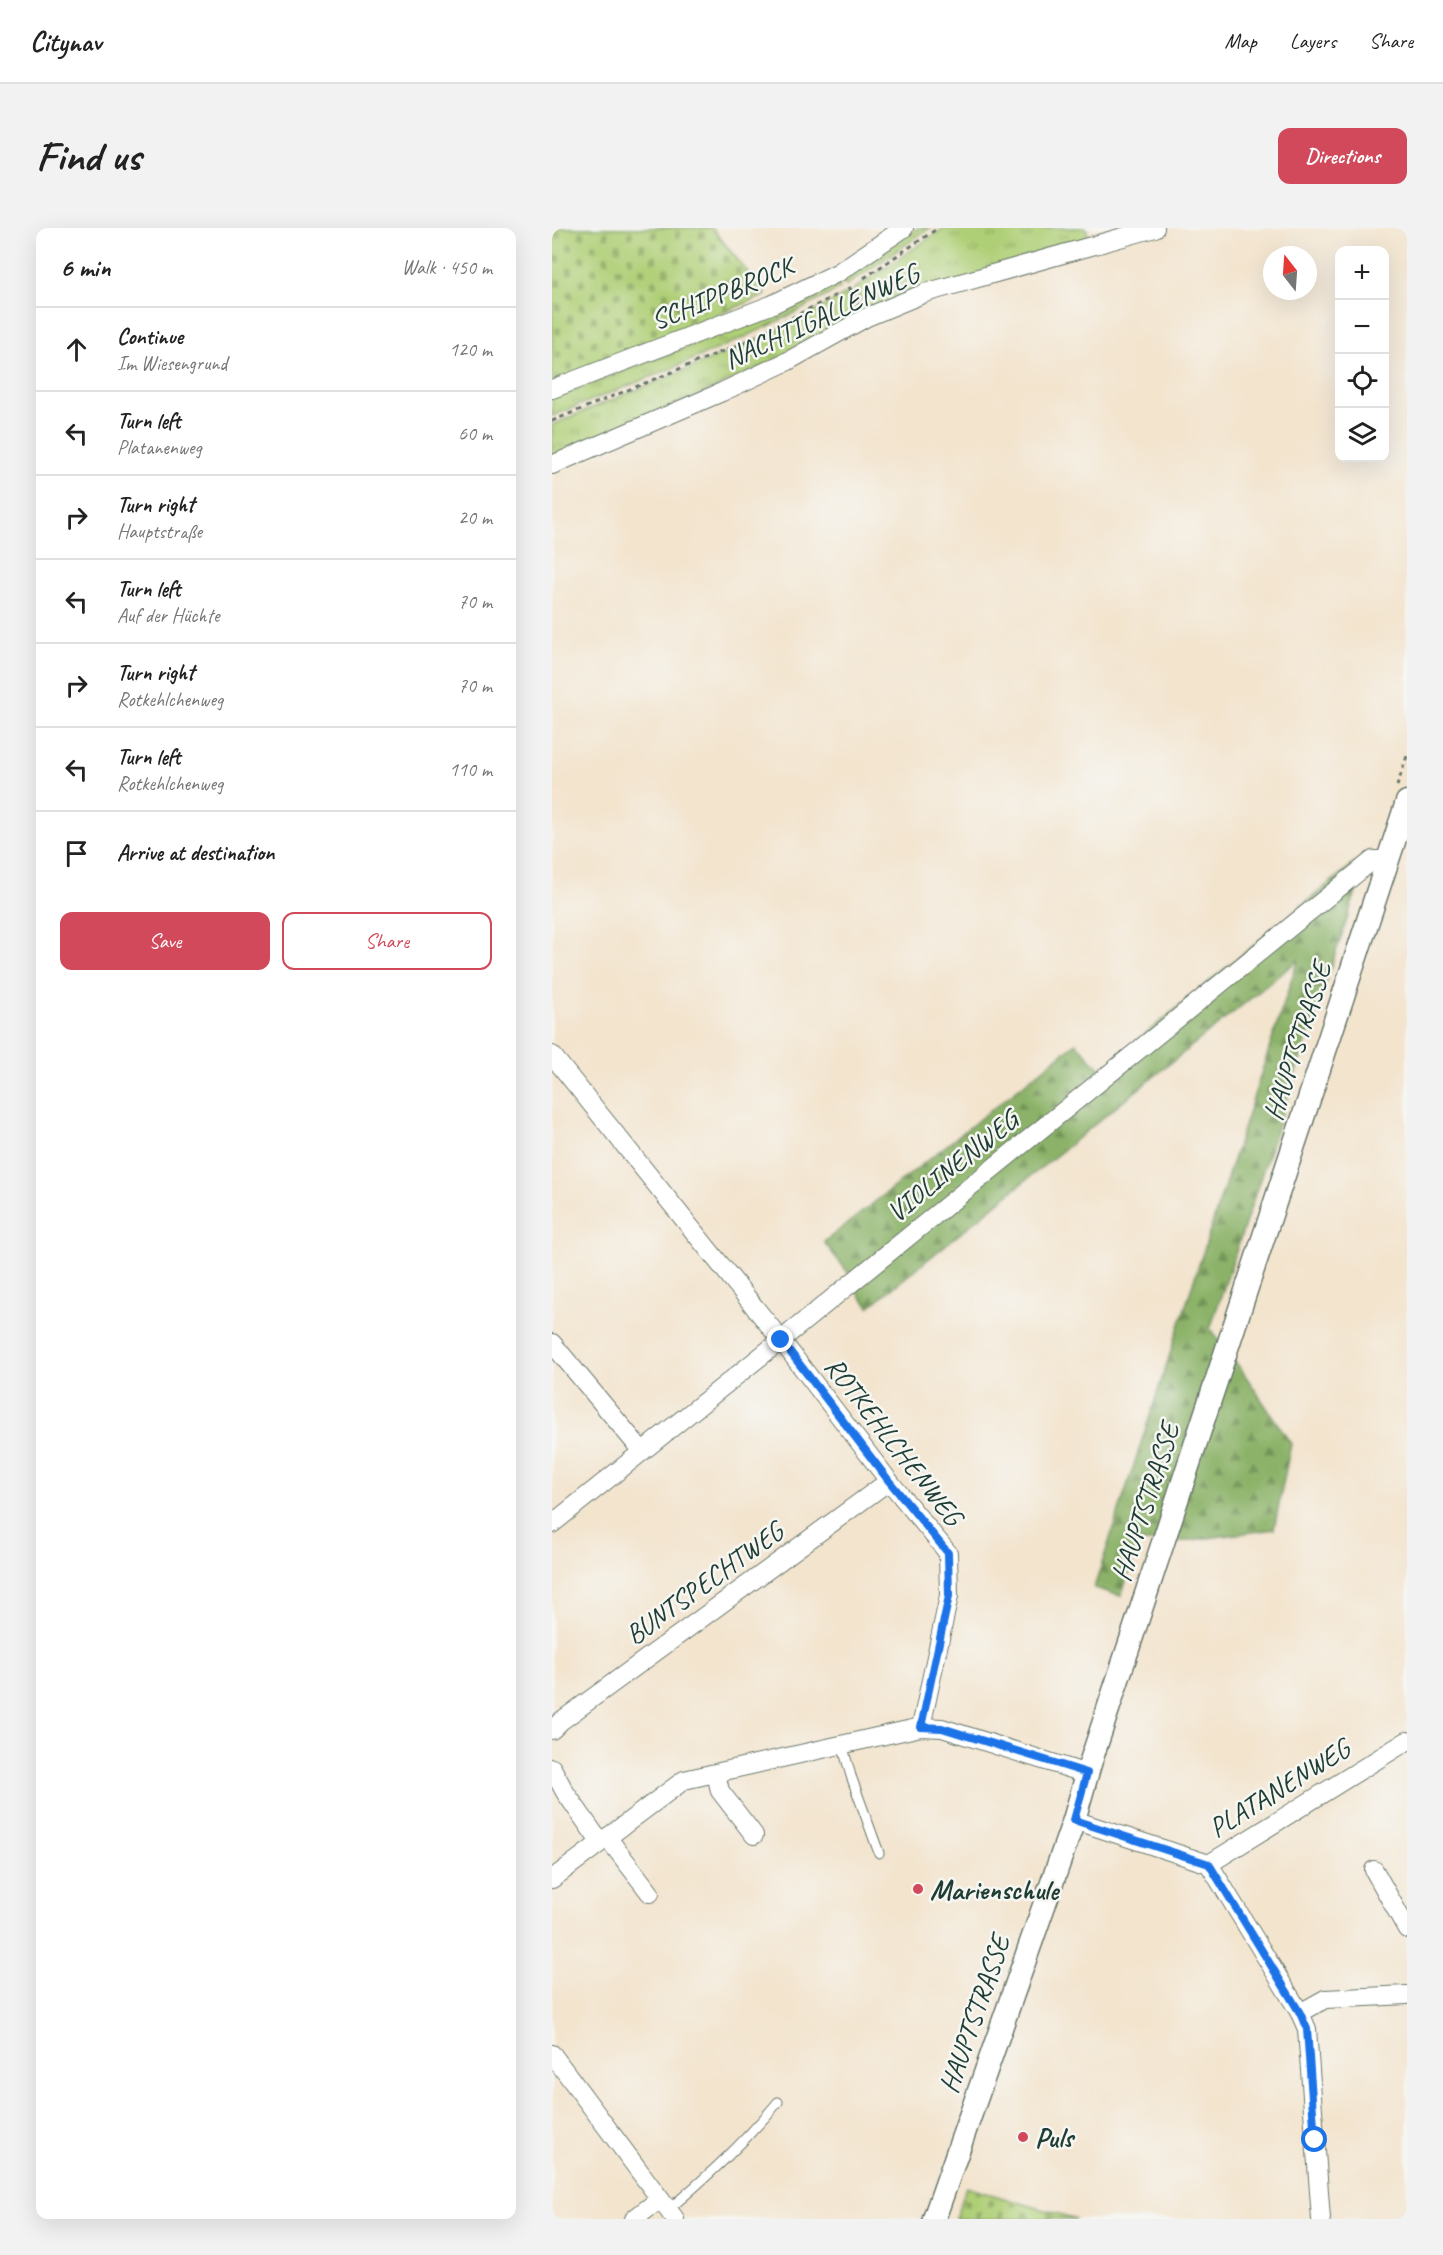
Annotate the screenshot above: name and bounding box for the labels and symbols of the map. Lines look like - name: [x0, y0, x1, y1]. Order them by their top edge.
- north arrow: [1263, 246, 1317, 300]
- street label: SCHIPPBROCK: [646, 247, 802, 337]
- street label: NACHTIGALLENWEG: [718, 254, 927, 377]
- street label: HAUPTSTRASSE: [1255, 955, 1340, 1124]
- street label: VIOLINENWEG: [879, 1100, 1028, 1229]
- route end: [767, 1326, 793, 1352]
- street label: ROTKEHLCHENWEG: [817, 1350, 973, 1535]
- street label: HAUPTSTRASSE: [1103, 1416, 1188, 1585]
- street label: BUNTSPECHTWEG: [618, 1512, 793, 1652]
- street label: PLATANENWEG: [1202, 1729, 1359, 1845]
- place label: Marienschule: [930, 1872, 1061, 1907]
- marker: Marienschule: [911, 1882, 925, 1896]
- street label: HAUPTSTRASSE: [931, 1928, 1018, 2097]
- place label: Puls: [1035, 2120, 1076, 2155]
- route start: [1301, 2126, 1327, 2152]
- marker: Puls: [1016, 2130, 1030, 2144]

